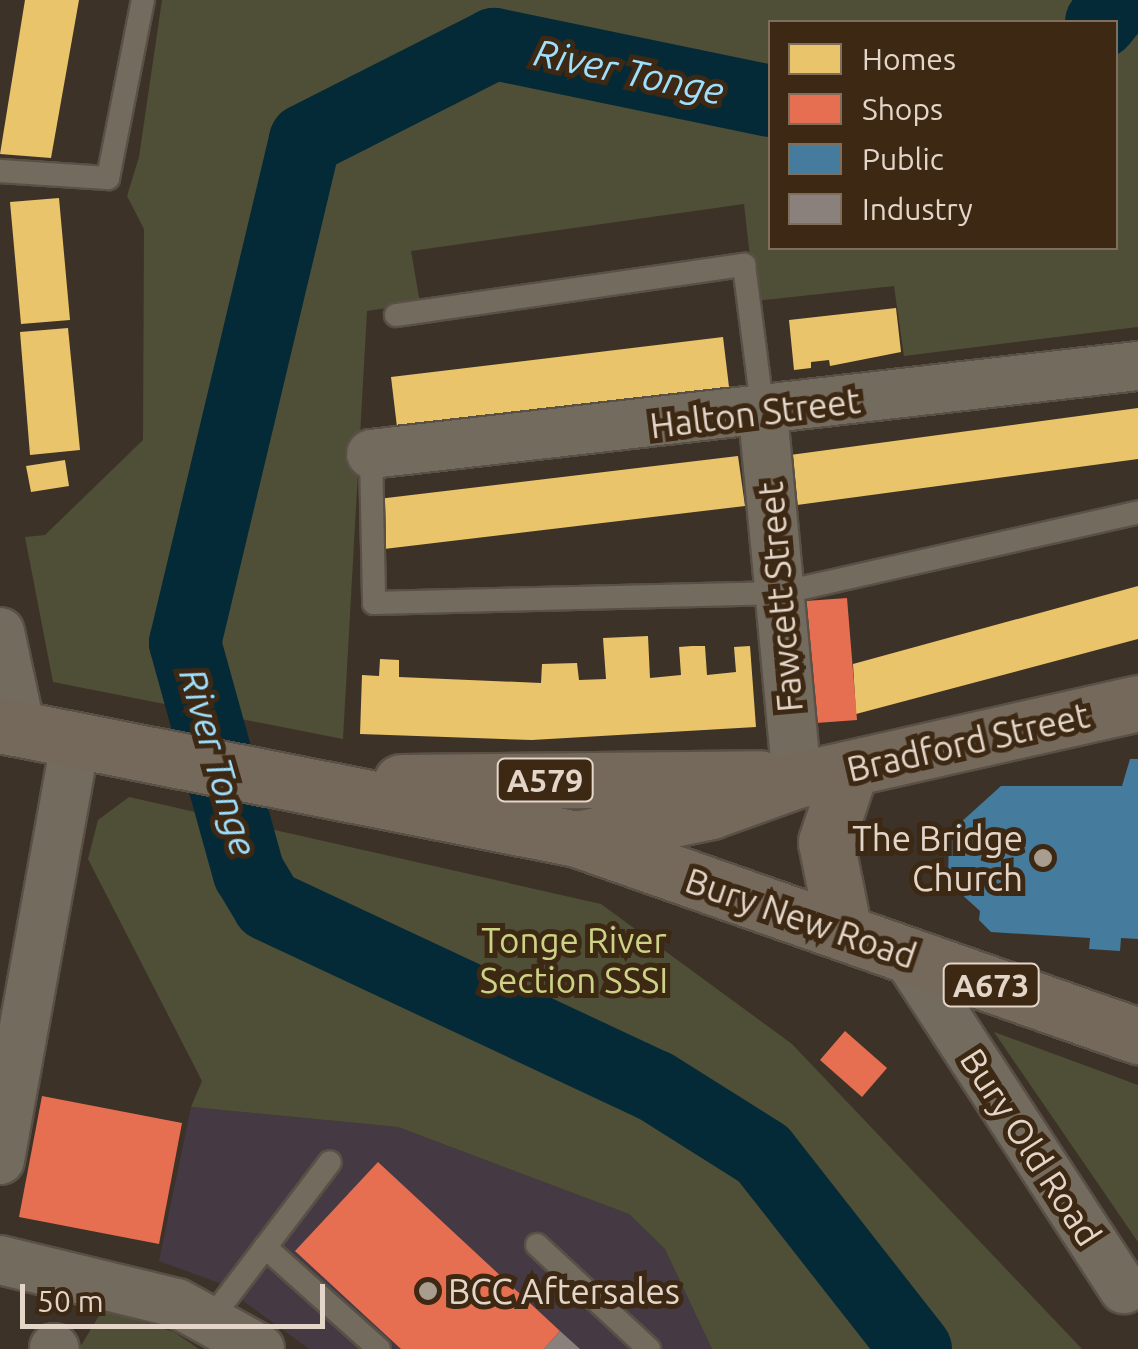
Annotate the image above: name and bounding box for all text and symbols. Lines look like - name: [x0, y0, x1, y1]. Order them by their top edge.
- legend: [768, 20, 1118, 250]
- water label: River Tonge: [530, 30, 728, 114]
- text: Homes: [862, 42, 956, 76]
- text: Shops: [862, 92, 943, 126]
- text: Public: [862, 142, 944, 176]
- text: Industry: [862, 192, 973, 226]
- street label: Halton Street: [648, 379, 862, 447]
- street label: Fawcett Street: [749, 480, 811, 714]
- water label: River Tonge: [170, 663, 266, 861]
- street label: Bradford Street: [843, 694, 1093, 790]
- road number: A579: [495, 753, 595, 807]
- place label: The Bridge Church: [852, 817, 1023, 899]
- marker: The Bridge Church: [1032, 847, 1054, 869]
- street label: Bury New Road: [680, 859, 922, 977]
- park label: Tonge River Section SSSI: [480, 919, 668, 1001]
- road number: A673: [941, 958, 1041, 1012]
- street label: Bury Old Road: [952, 1041, 1110, 1253]
- scale bar: [25, 1264, 330, 1326]
- place label: BCC Aftersales: [448, 1270, 680, 1312]
- marker: BCC Aftersales: [417, 1280, 439, 1302]
- text: 50 m: [37, 1284, 104, 1318]

